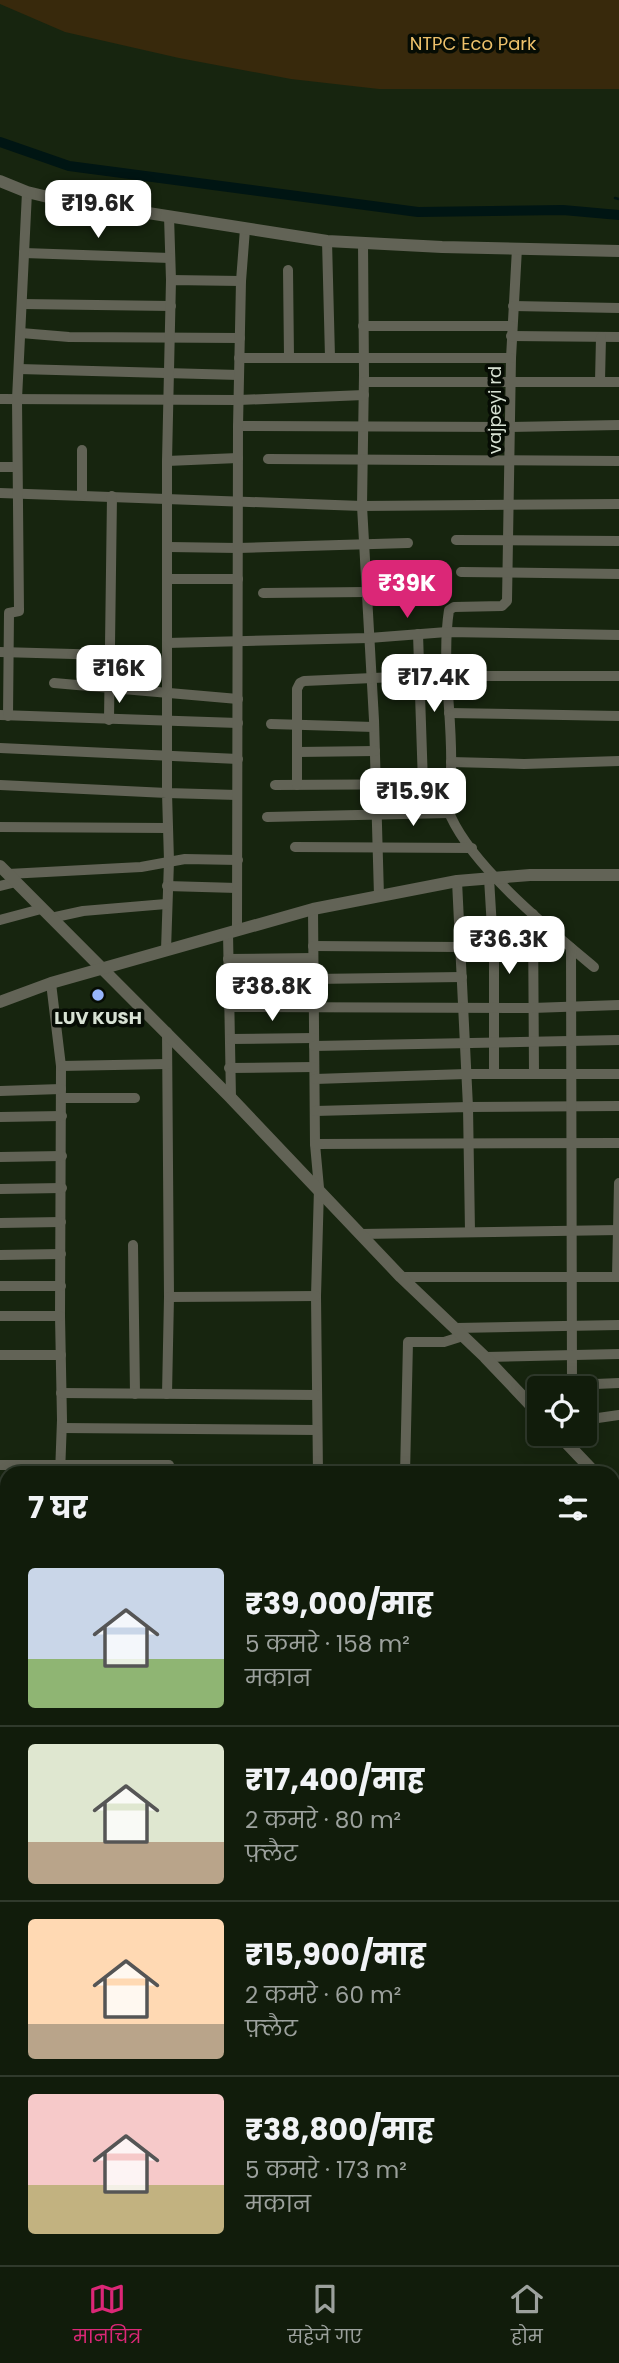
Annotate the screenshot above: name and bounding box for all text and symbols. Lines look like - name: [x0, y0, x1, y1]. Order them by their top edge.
- park label: NTPC Eco Park: [410, 31, 537, 56]
- pin: ₹19.6K: [41, 180, 155, 240]
- text: ₹19.6K: [61, 187, 135, 219]
- street label: vajpeyi rd: [482, 366, 507, 454]
- pin: ₹39K: [366, 560, 448, 620]
- text: ₹39K: [378, 567, 436, 599]
- pin: ₹16K: [78, 646, 160, 705]
- text: ₹16K: [92, 652, 146, 684]
- pin: ₹17.4K: [377, 654, 491, 714]
- text: ₹17.4K: [398, 661, 470, 693]
- pin: ₹15.9K: [356, 768, 470, 828]
- text: ₹15.9K: [376, 775, 450, 807]
- pin: ₹36.3K: [452, 916, 566, 976]
- text: ₹36.3K: [470, 923, 548, 955]
- pin: ₹38.8K: [215, 964, 329, 1023]
- text: ₹38.8K: [232, 970, 312, 1002]
- marker: LUV KUSH: [90, 987, 106, 1003]
- place label: LUV KUSH: [54, 1005, 142, 1030]
- map controls: [527, 1376, 597, 1446]
- button: locate: [527, 1376, 597, 1446]
- text: 7 घर: [28, 1486, 87, 1529]
- icon: filters: [554, 1489, 592, 1527]
- text: ₹39,000/माह: [245, 1582, 433, 1625]
- icon: home: [84, 1596, 168, 1680]
- text: 5 कमरे · 158 m²: [245, 1628, 410, 1660]
- text: मकान: [245, 1662, 311, 1694]
- text: ₹17,400/माह: [245, 1758, 424, 1801]
- icon: home: [84, 1772, 168, 1856]
- text: 2 कमरे · 80 m²: [245, 1804, 401, 1836]
- text: फ़्लैट: [245, 1838, 298, 1870]
- text: ₹15,900/माह: [245, 1933, 426, 1976]
- icon: home: [84, 1947, 168, 2031]
- text: 2 कमरे · 60 m²: [245, 1979, 401, 2011]
- text: फ़्लैट: [245, 2013, 298, 2045]
- text: ₹38,800/माह: [245, 2108, 434, 2151]
- icon: home: [84, 2122, 168, 2206]
- text: 5 कमरे · 173 m²: [245, 2154, 407, 2186]
- text: मकान: [245, 2188, 311, 2220]
- tab: मानचित्र: [73, 2280, 141, 2351]
- tab: सहेजे गए: [287, 2280, 362, 2351]
- tab: होम: [508, 2280, 546, 2351]

